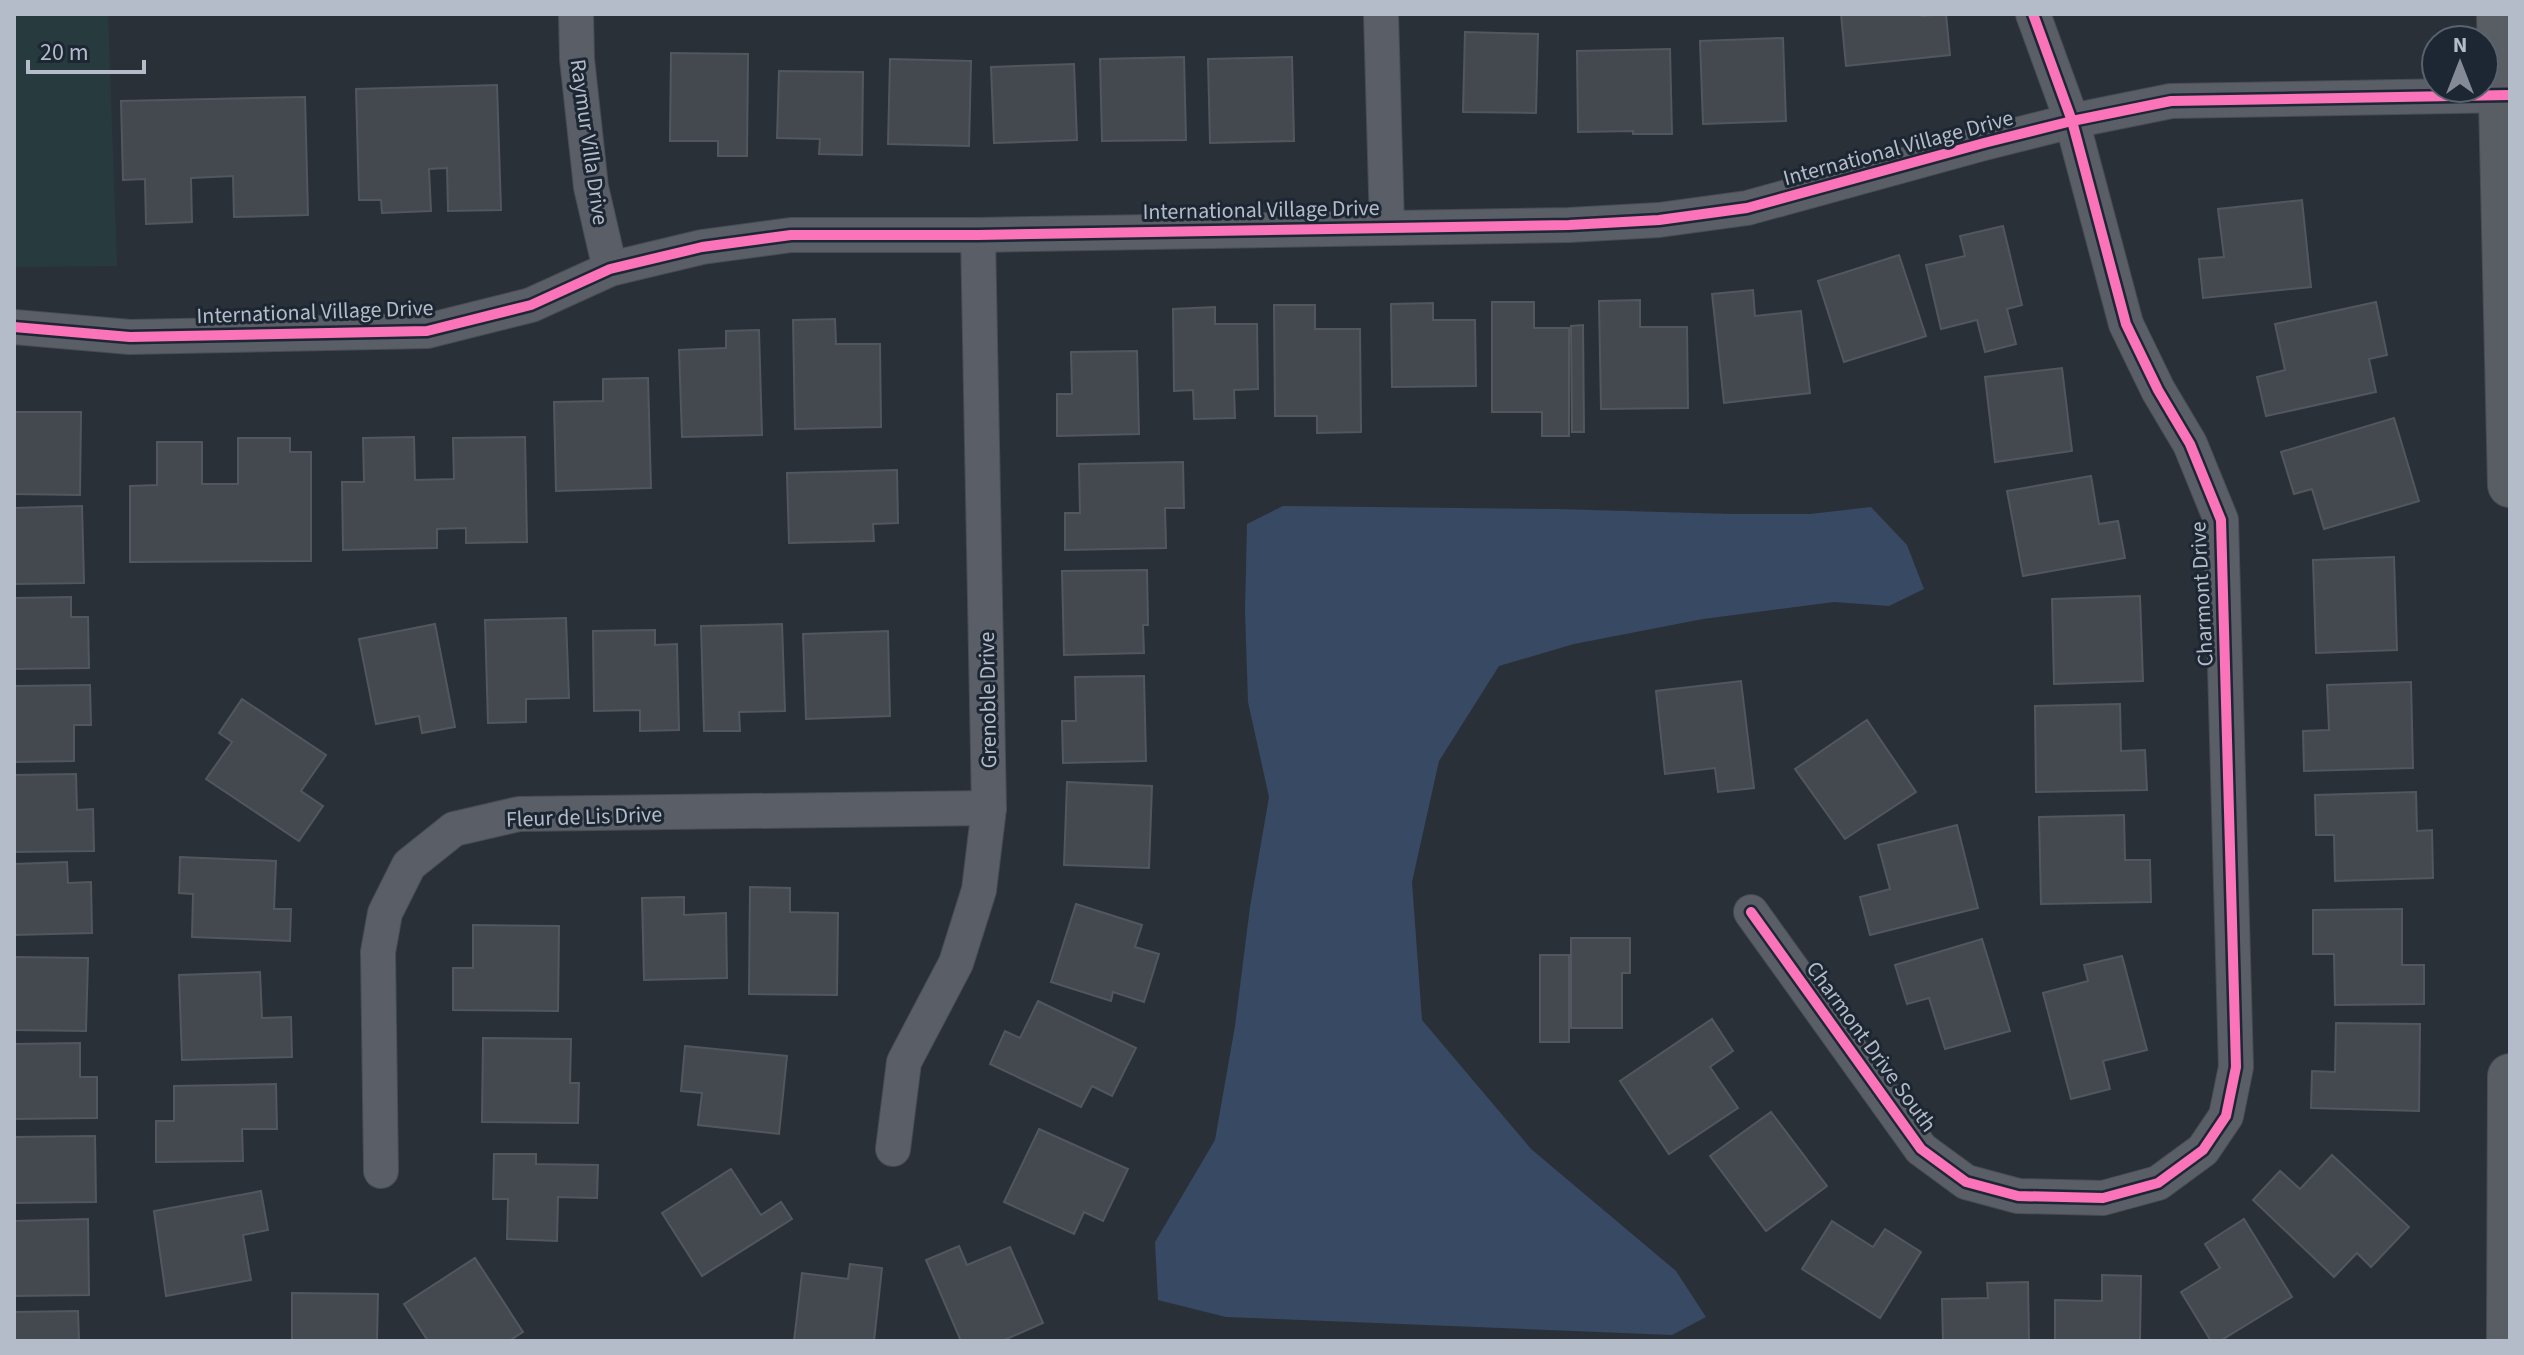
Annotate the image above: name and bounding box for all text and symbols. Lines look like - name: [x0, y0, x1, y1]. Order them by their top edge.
- scale bar: [28, 24, 144, 74]
- north arrow: [2420, 24, 2500, 104]
- text: N: [2453, 29, 2467, 61]
- text: 20 m: [40, 35, 89, 70]
- street label: Raymur Villa Drive: [562, 57, 616, 227]
- street label: International Village Drive: [1780, 102, 2017, 194]
- street label: International Village Drive: [1142, 192, 1380, 228]
- street label: International Village Drive: [196, 292, 434, 332]
- street label: Charmont Drive: [2182, 521, 2222, 667]
- street label: Grenoble Drive: [971, 631, 1005, 769]
- street label: Fleur de Lis Drive: [505, 798, 663, 836]
- street label: Charmont Drive South: [1798, 954, 1944, 1139]

